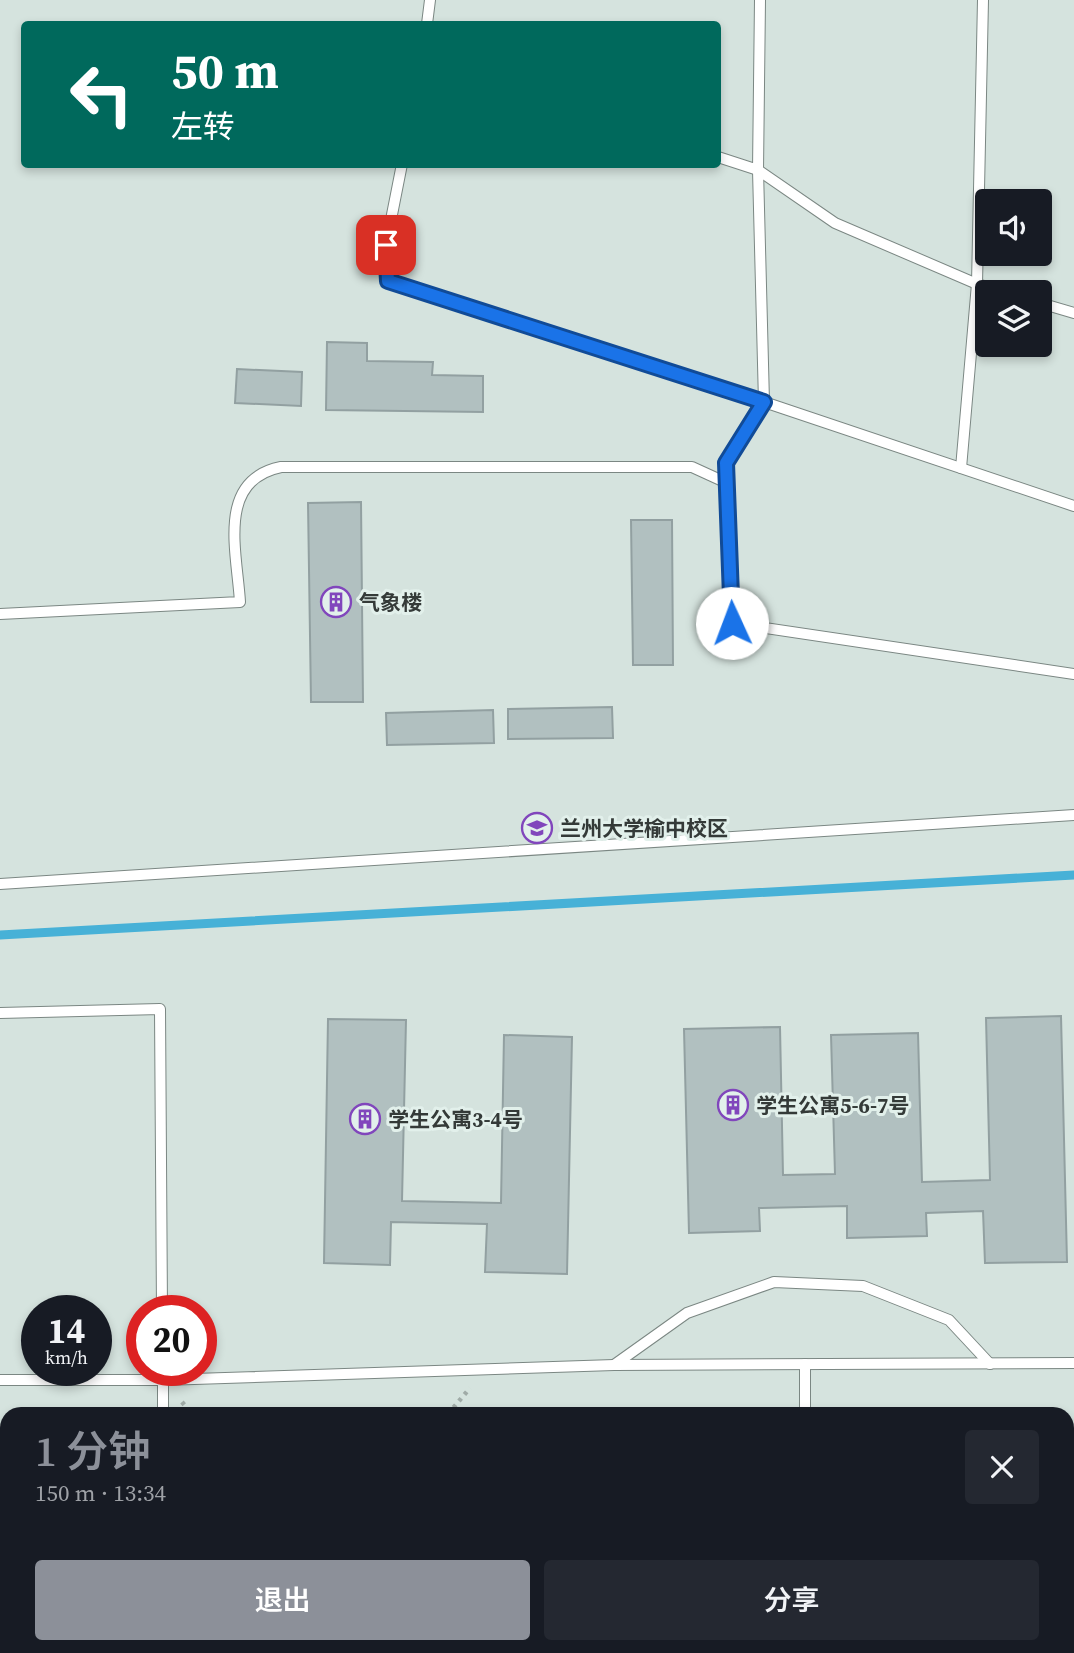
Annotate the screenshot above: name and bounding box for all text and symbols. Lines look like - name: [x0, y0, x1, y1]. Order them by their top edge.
- text: 50 m: [171, 37, 279, 104]
- icon: left: [56, 49, 147, 140]
- text: 左转: [171, 105, 235, 149]
- map controls: [975, 189, 1052, 357]
- button: sound: [975, 189, 1052, 266]
- pin: [356, 215, 416, 275]
- icon: arrive: [367, 226, 405, 264]
- button: layers: [975, 280, 1052, 357]
- building icon: 气象楼: [319, 585, 353, 619]
- position arrow: [695, 586, 769, 660]
- place label: 气象楼: [359, 588, 422, 617]
- school or university icon: 兰州大学榆中校区: [520, 811, 554, 845]
- place label: 兰州大学榆中校区: [560, 814, 728, 843]
- building icon: 学生公寓5-6-7号: [716, 1088, 750, 1122]
- place label: 学生公寓5-6-7号: [756, 1091, 909, 1120]
- building icon: 学生公寓3-4号: [348, 1102, 382, 1136]
- place label: 学生公寓3-4号: [388, 1105, 523, 1134]
- speed limit sign: 20: [126, 1295, 217, 1386]
- text: 14: [48, 1307, 85, 1355]
- text: km/h: [45, 1345, 88, 1370]
- text: 1 分钟: [35, 1422, 150, 1480]
- button: close: [965, 1430, 1039, 1504]
- text: 150 m · 13:34: [35, 1477, 166, 1509]
- button: 退出: [35, 1560, 530, 1640]
- button: 分享: [544, 1560, 1039, 1640]

